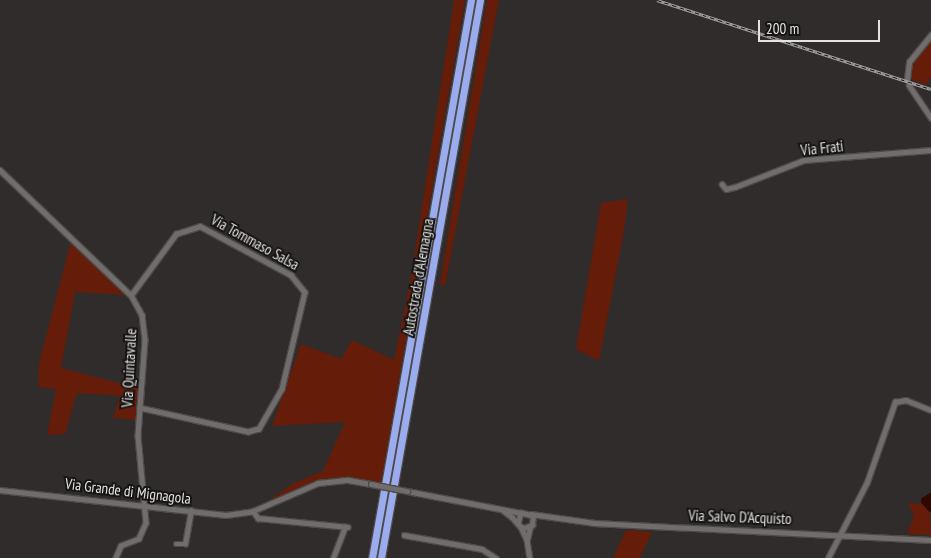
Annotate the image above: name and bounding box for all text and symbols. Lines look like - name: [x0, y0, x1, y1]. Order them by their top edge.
- scale bar: [761, 10, 884, 42]
- text: 200 m: [766, 19, 799, 38]
- street label: Via Frati: [800, 137, 844, 159]
- street label: Via Tommaso Salsa: [208, 210, 302, 274]
- street label: Autostrada d'Alemagna: [399, 217, 437, 337]
- street label: Via Quintavalle: [118, 328, 140, 408]
- street label: Via Grande di Mignagola: [64, 474, 192, 508]
- street label: Via Salvo D'Acquisto: [688, 506, 792, 528]

